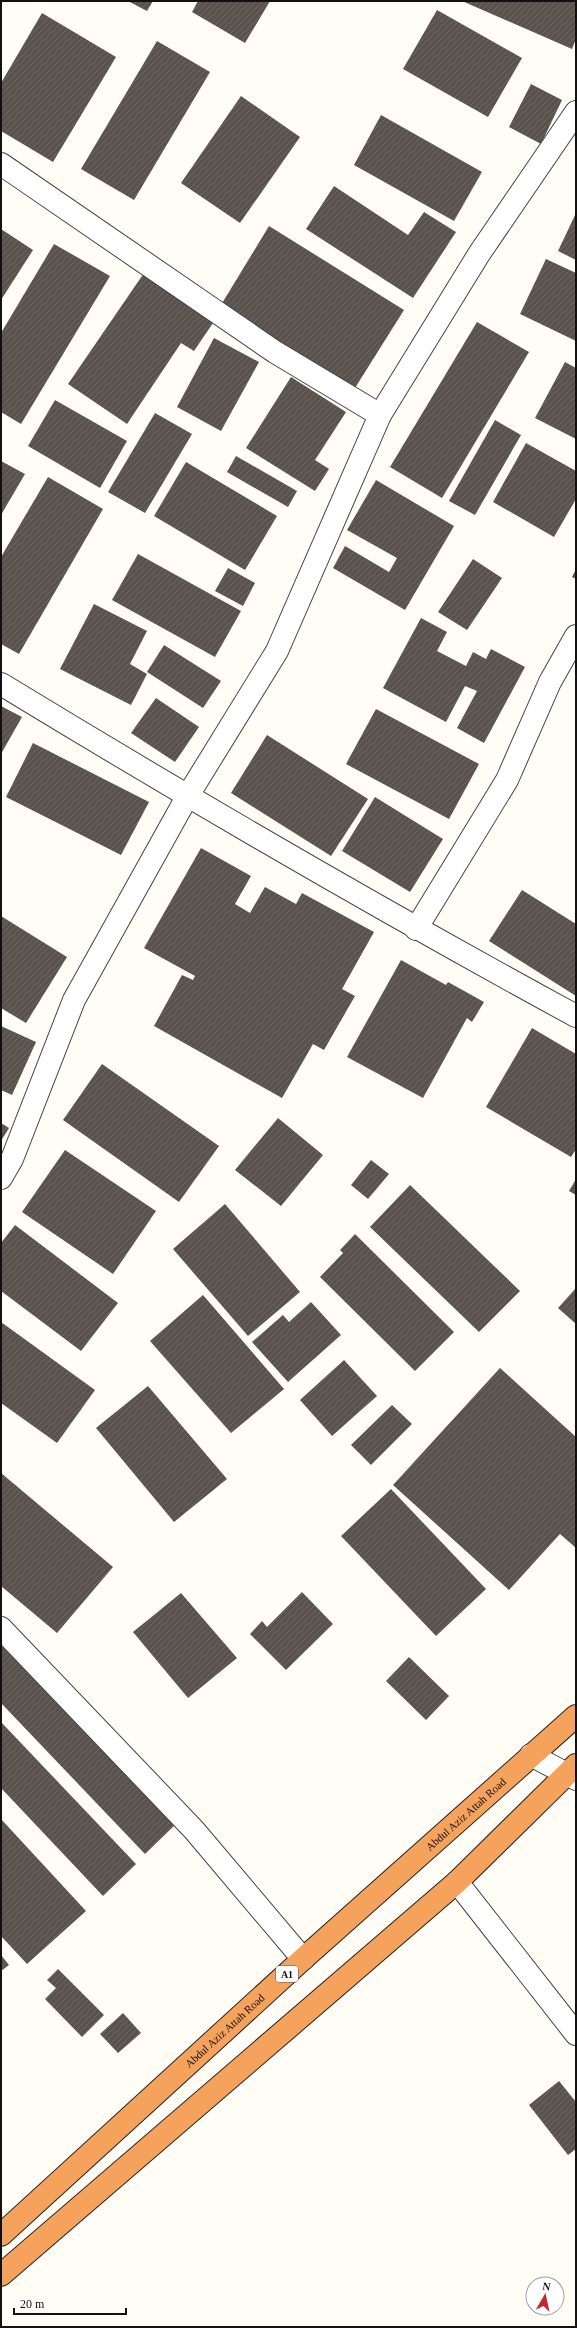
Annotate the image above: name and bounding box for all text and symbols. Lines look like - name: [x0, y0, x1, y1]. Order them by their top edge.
- street label: Abdul Aziz Attah Road: [423, 1775, 509, 1853]
- road number: A1: [276, 1966, 298, 1982]
- street label: Abdul Aziz Attah Road: [183, 1991, 267, 2070]
- north arrow: [525, 2276, 565, 2316]
- text: N: [542, 2280, 551, 2293]
- scale bar: [14, 2290, 126, 2316]
- text: 20 m: [20, 2297, 45, 2311]

